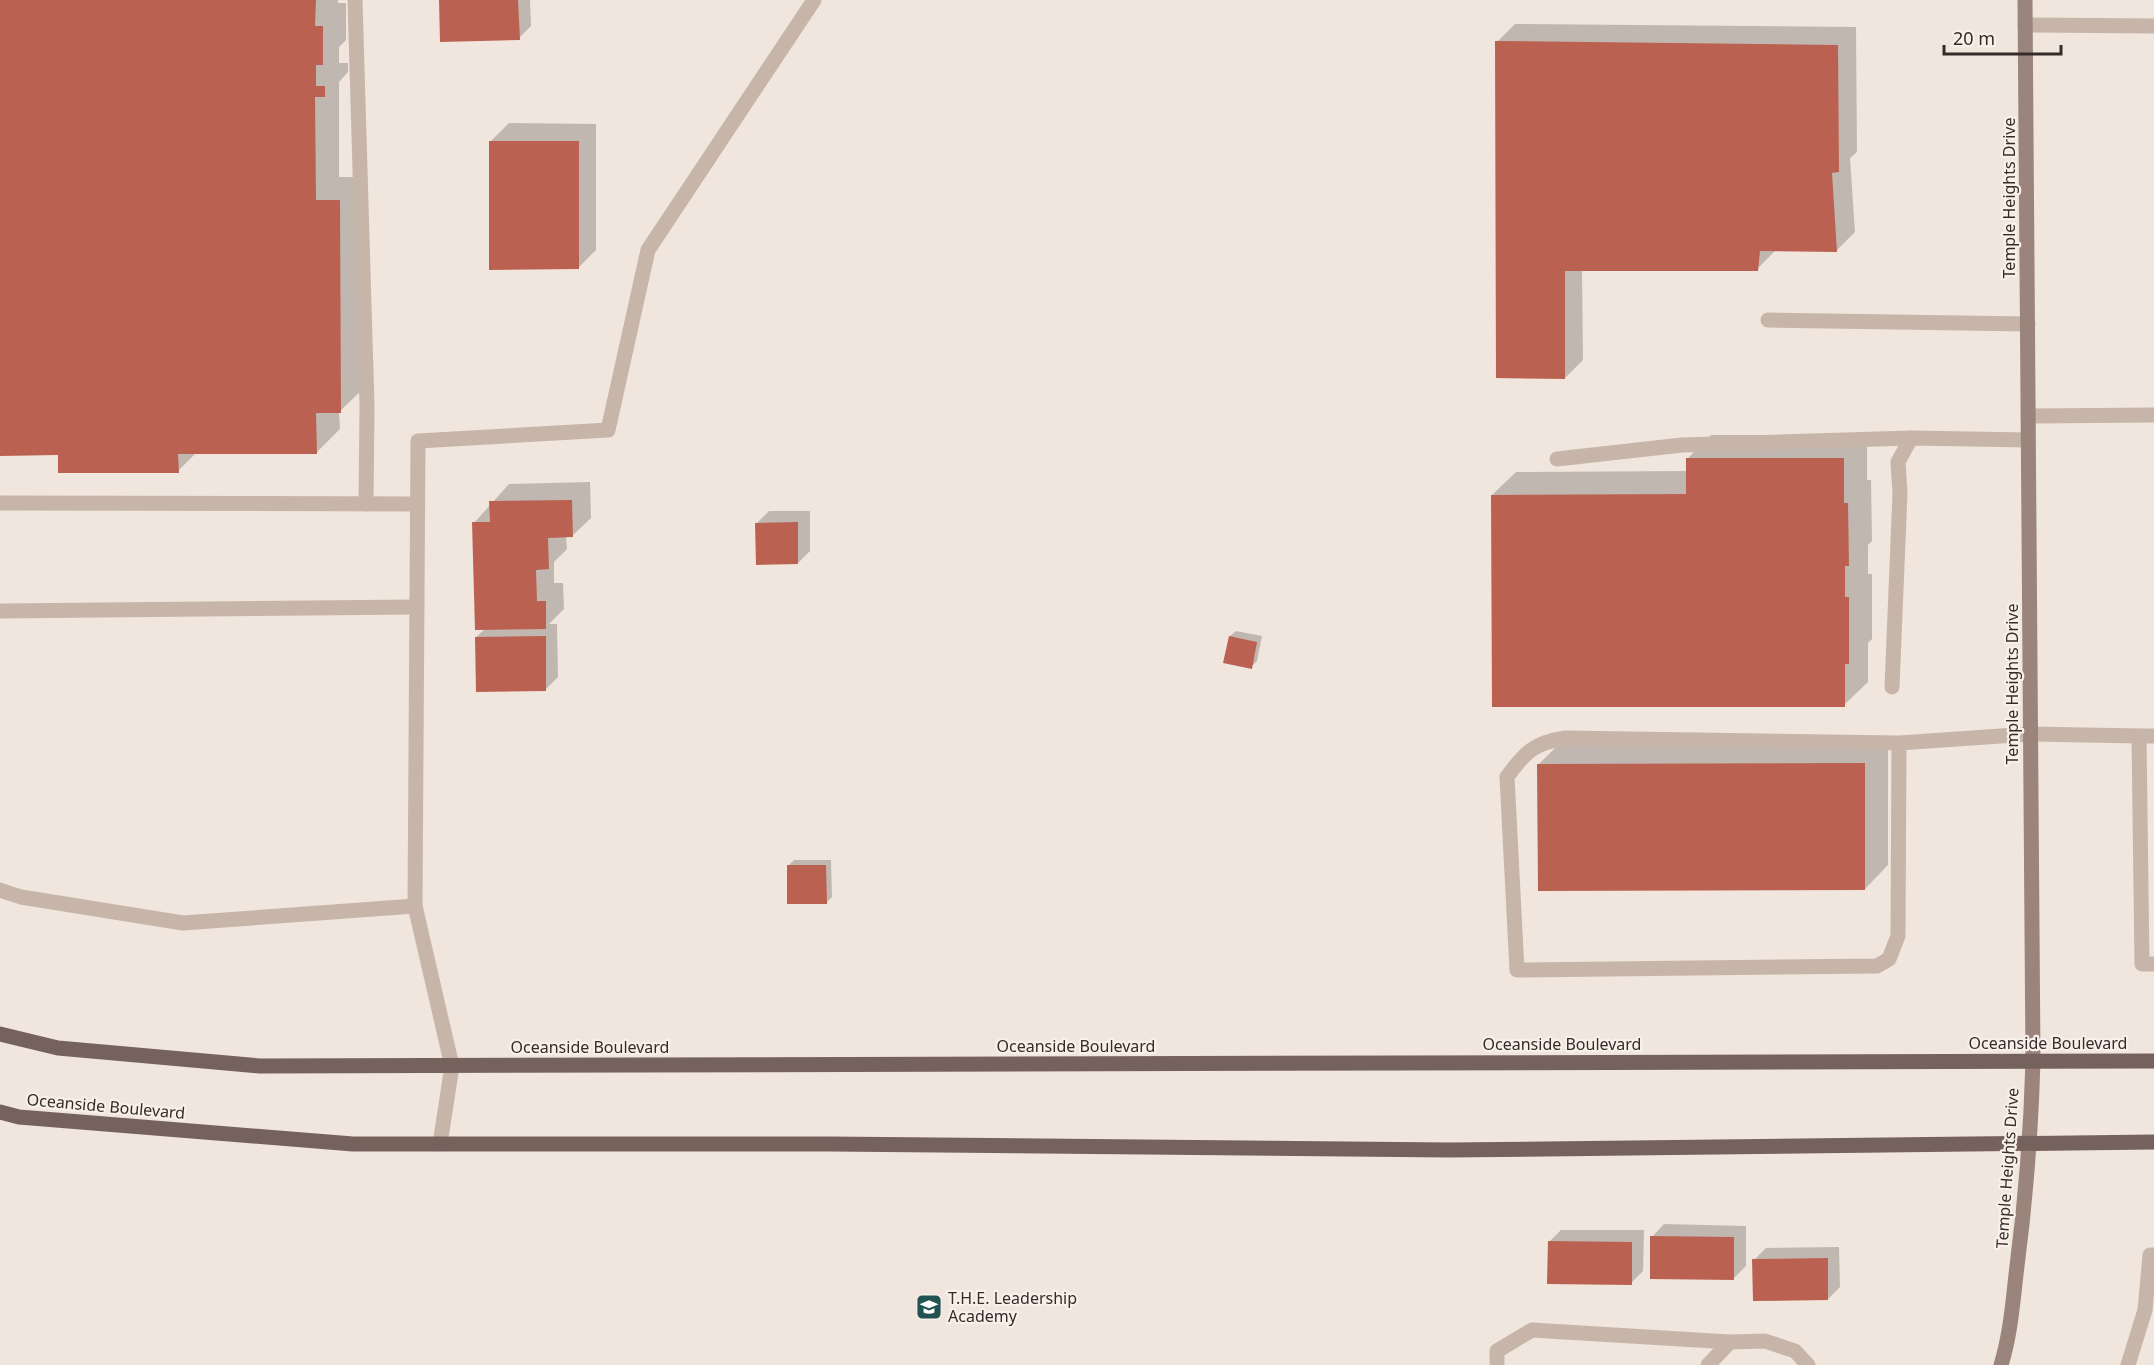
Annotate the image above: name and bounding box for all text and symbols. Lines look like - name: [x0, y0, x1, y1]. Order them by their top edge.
- scale bar: [1944, 18, 2061, 56]
- text: 20 m: [1953, 26, 1995, 50]
- street label: Temple Heights Drive: [1998, 118, 2020, 278]
- street label: Temple Heights Drive: [2001, 604, 2023, 764]
- street label: Oceanside Boulevard: [1969, 1032, 2127, 1054]
- street label: Oceanside Boulevard: [1483, 1033, 1641, 1055]
- street label: Oceanside Boulevard: [997, 1035, 1155, 1057]
- street label: Oceanside Boulevard: [511, 1036, 669, 1058]
- street label: Temple Heights Drive: [1990, 1087, 2024, 1249]
- street label: Oceanside Boulevard: [26, 1088, 186, 1124]
- place label: T.H.E. Leadership Academy: [948, 1287, 1077, 1327]
- school or university icon: T.H.E. Leadership Academy: [914, 1292, 944, 1322]

